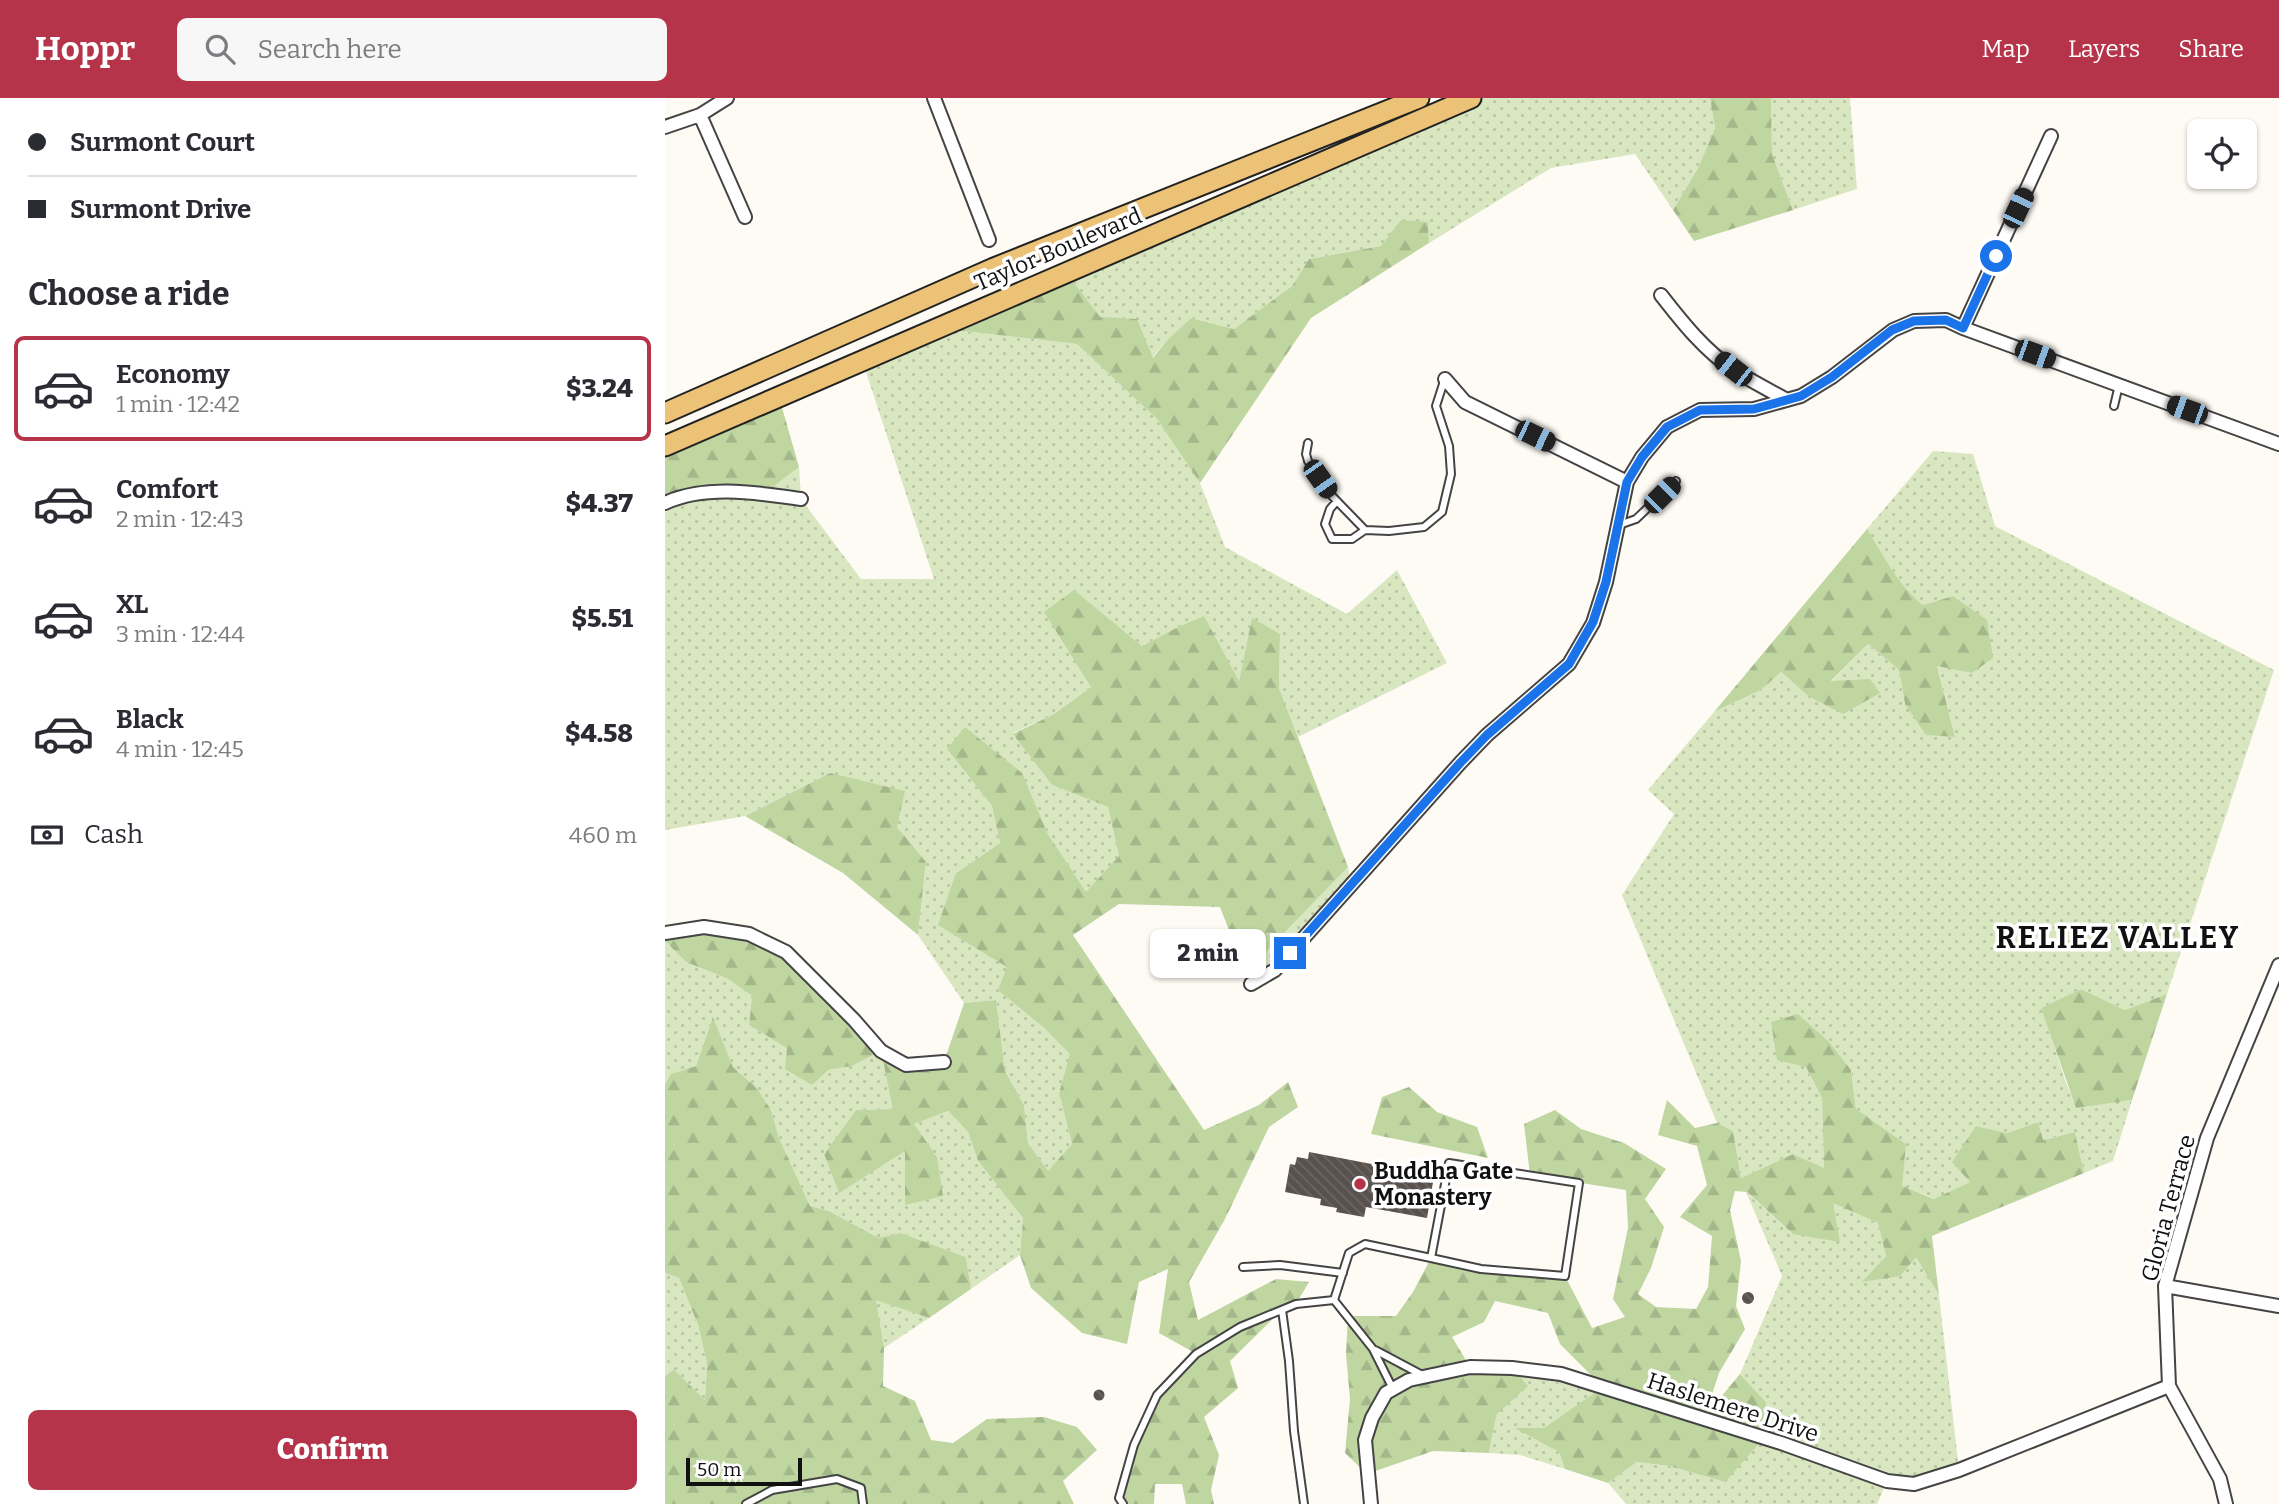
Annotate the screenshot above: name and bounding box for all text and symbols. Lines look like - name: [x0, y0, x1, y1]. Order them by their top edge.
- search box: [177, 18, 667, 81]
- text: Hoppr: [35, 29, 135, 69]
- icon: search: [201, 30, 239, 68]
- text: Search here: [257, 34, 402, 65]
- text: Map: [1982, 35, 2030, 63]
- text: Layers: [2068, 35, 2140, 63]
- text: Share: [2178, 35, 2244, 63]
- map controls: [2187, 119, 2257, 189]
- button: locate: [2187, 119, 2257, 189]
- text: Surmont Court: [70, 127, 255, 158]
- car: [2000, 185, 2037, 231]
- text: Surmont Drive: [70, 194, 251, 225]
- street label: Taylor Boulevard: [970, 201, 1146, 297]
- route start: [1980, 240, 2012, 272]
- text: Choose a ride: [28, 275, 229, 313]
- car: [2012, 337, 2059, 371]
- car: [1710, 348, 1757, 390]
- icon: car: [32, 357, 95, 420]
- text: Economy: [116, 359, 230, 390]
- text: $3.24: [566, 373, 633, 404]
- text: 1 min · 12:42: [116, 390, 240, 418]
- car: [2164, 393, 2211, 427]
- car: [1512, 417, 1559, 455]
- car: [1300, 456, 1341, 502]
- icon: car: [32, 472, 95, 535]
- car: [1640, 473, 1685, 517]
- text: Comfort: [116, 474, 219, 505]
- text: $4.37: [566, 488, 633, 519]
- text: 2 min · 12:43: [116, 505, 244, 533]
- icon: car: [32, 587, 95, 650]
- text: XL: [116, 589, 148, 620]
- text: $5.51: [572, 603, 633, 634]
- text: 3 min · 12:44: [116, 620, 245, 648]
- icon: car: [32, 702, 95, 765]
- text: Black: [116, 704, 184, 735]
- text: $4.58: [565, 718, 633, 749]
- text: 4 min · 12:45: [116, 735, 244, 763]
- icon: cash: [28, 816, 66, 854]
- text: Cash: [84, 819, 143, 850]
- text: 460 m: [569, 821, 637, 849]
- district label: RELIEZ VALLEY: [1996, 920, 2240, 956]
- callout: 2 min: [1150, 928, 1265, 978]
- route end: [1274, 937, 1306, 969]
- text: 2 min: [1177, 939, 1239, 967]
- street label: Gloria Terrace: [2135, 1132, 2201, 1284]
- place label: Buddha Gate Monastery: [1374, 1157, 1513, 1211]
- marker: Buddha Gate Monastery: [1352, 1176, 1368, 1192]
- street label: Haslemere Drive: [1644, 1366, 1822, 1448]
- button: Confirm: [28, 1410, 637, 1490]
- scale bar: [686, 1455, 801, 1487]
- text: 50 m: [697, 1458, 741, 1481]

